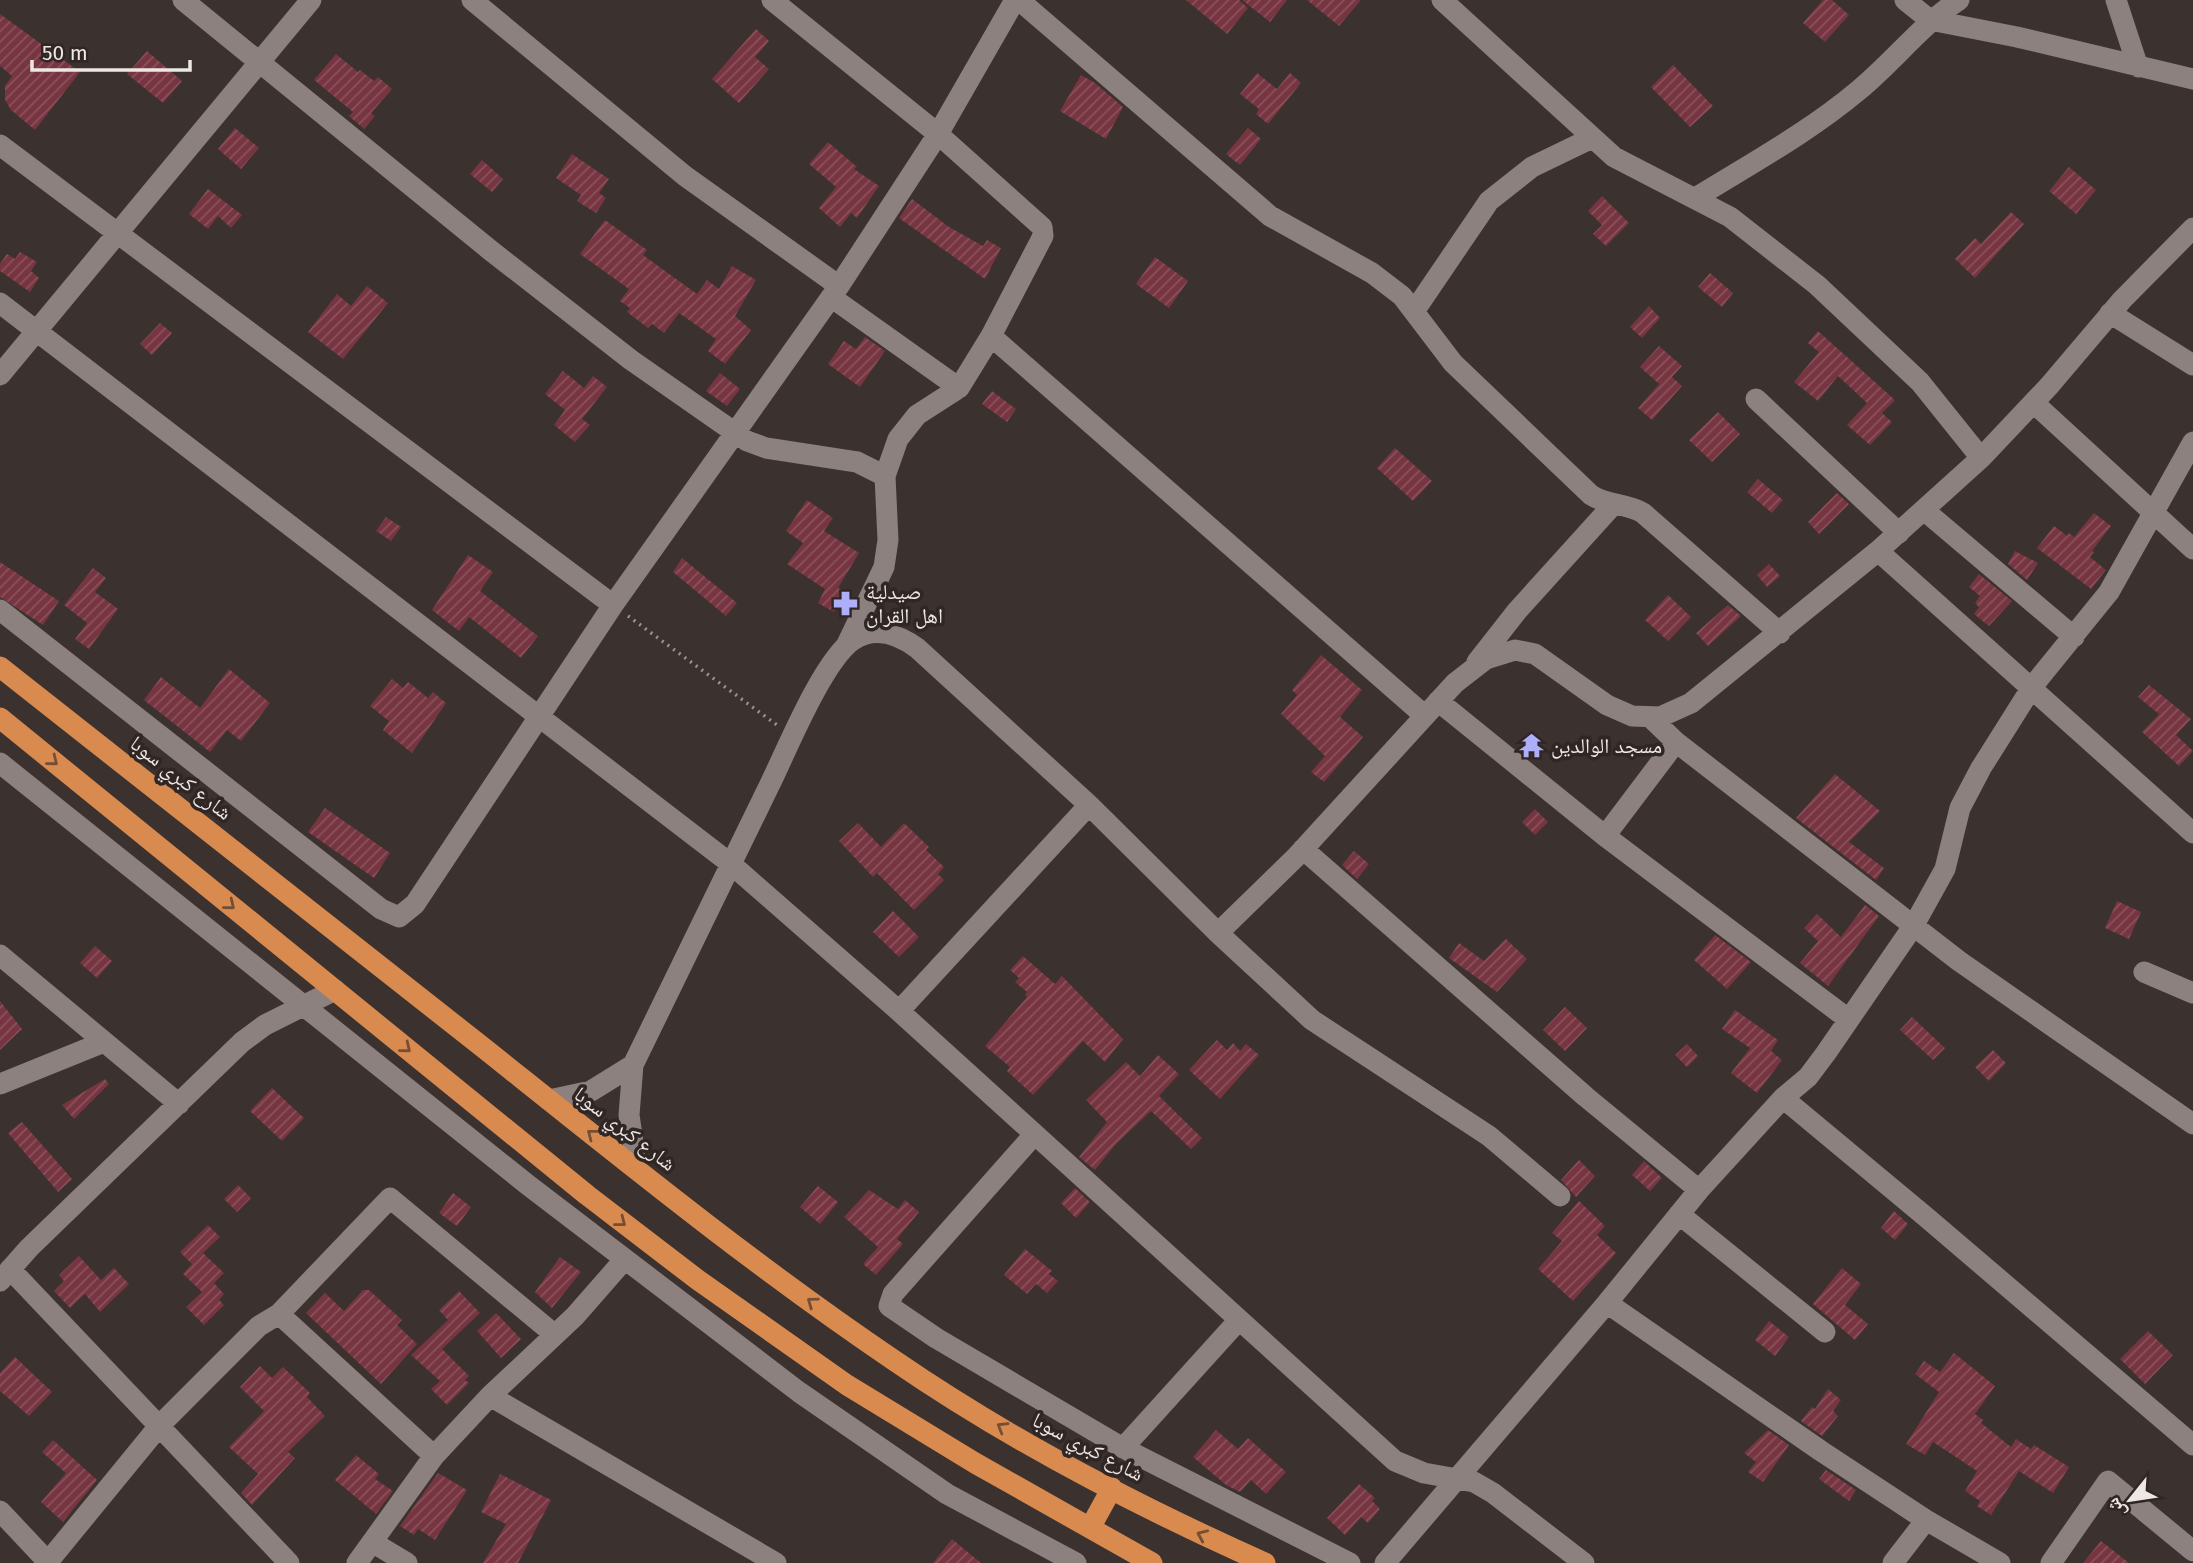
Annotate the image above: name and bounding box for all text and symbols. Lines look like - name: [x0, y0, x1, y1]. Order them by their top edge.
- scale bar: [32, 28, 189, 72]
- text: 50 m: [42, 40, 88, 66]
- place label: صيدلية اهل القران: [866, 579, 943, 629]
- pharmacy icon: صيدلية اهل القران: [832, 590, 860, 618]
- street label: شارع كبري سوبا: [123, 730, 237, 828]
- temple icon: مسجد الوالدين: [1517, 732, 1545, 760]
- place label: مسجد الوالدين: [1551, 733, 1662, 759]
- one-way arrow: [44, 753, 57, 765]
- one-way arrow: [222, 896, 234, 909]
- one-way arrow: [398, 1040, 411, 1052]
- street label: شارع كبري سوبا: [567, 1081, 681, 1179]
- one-way arrow: [588, 1130, 600, 1143]
- one-way arrow: [613, 1214, 626, 1227]
- one-way arrow: [807, 1298, 820, 1311]
- street label: شارع كبري سوبا: [1026, 1407, 1148, 1490]
- one-way arrow: [996, 1423, 1009, 1436]
- north arrow: [2095, 1465, 2165, 1535]
- text: ش: [2101, 1494, 2131, 1523]
- one-way arrow: [1197, 1529, 1209, 1543]

